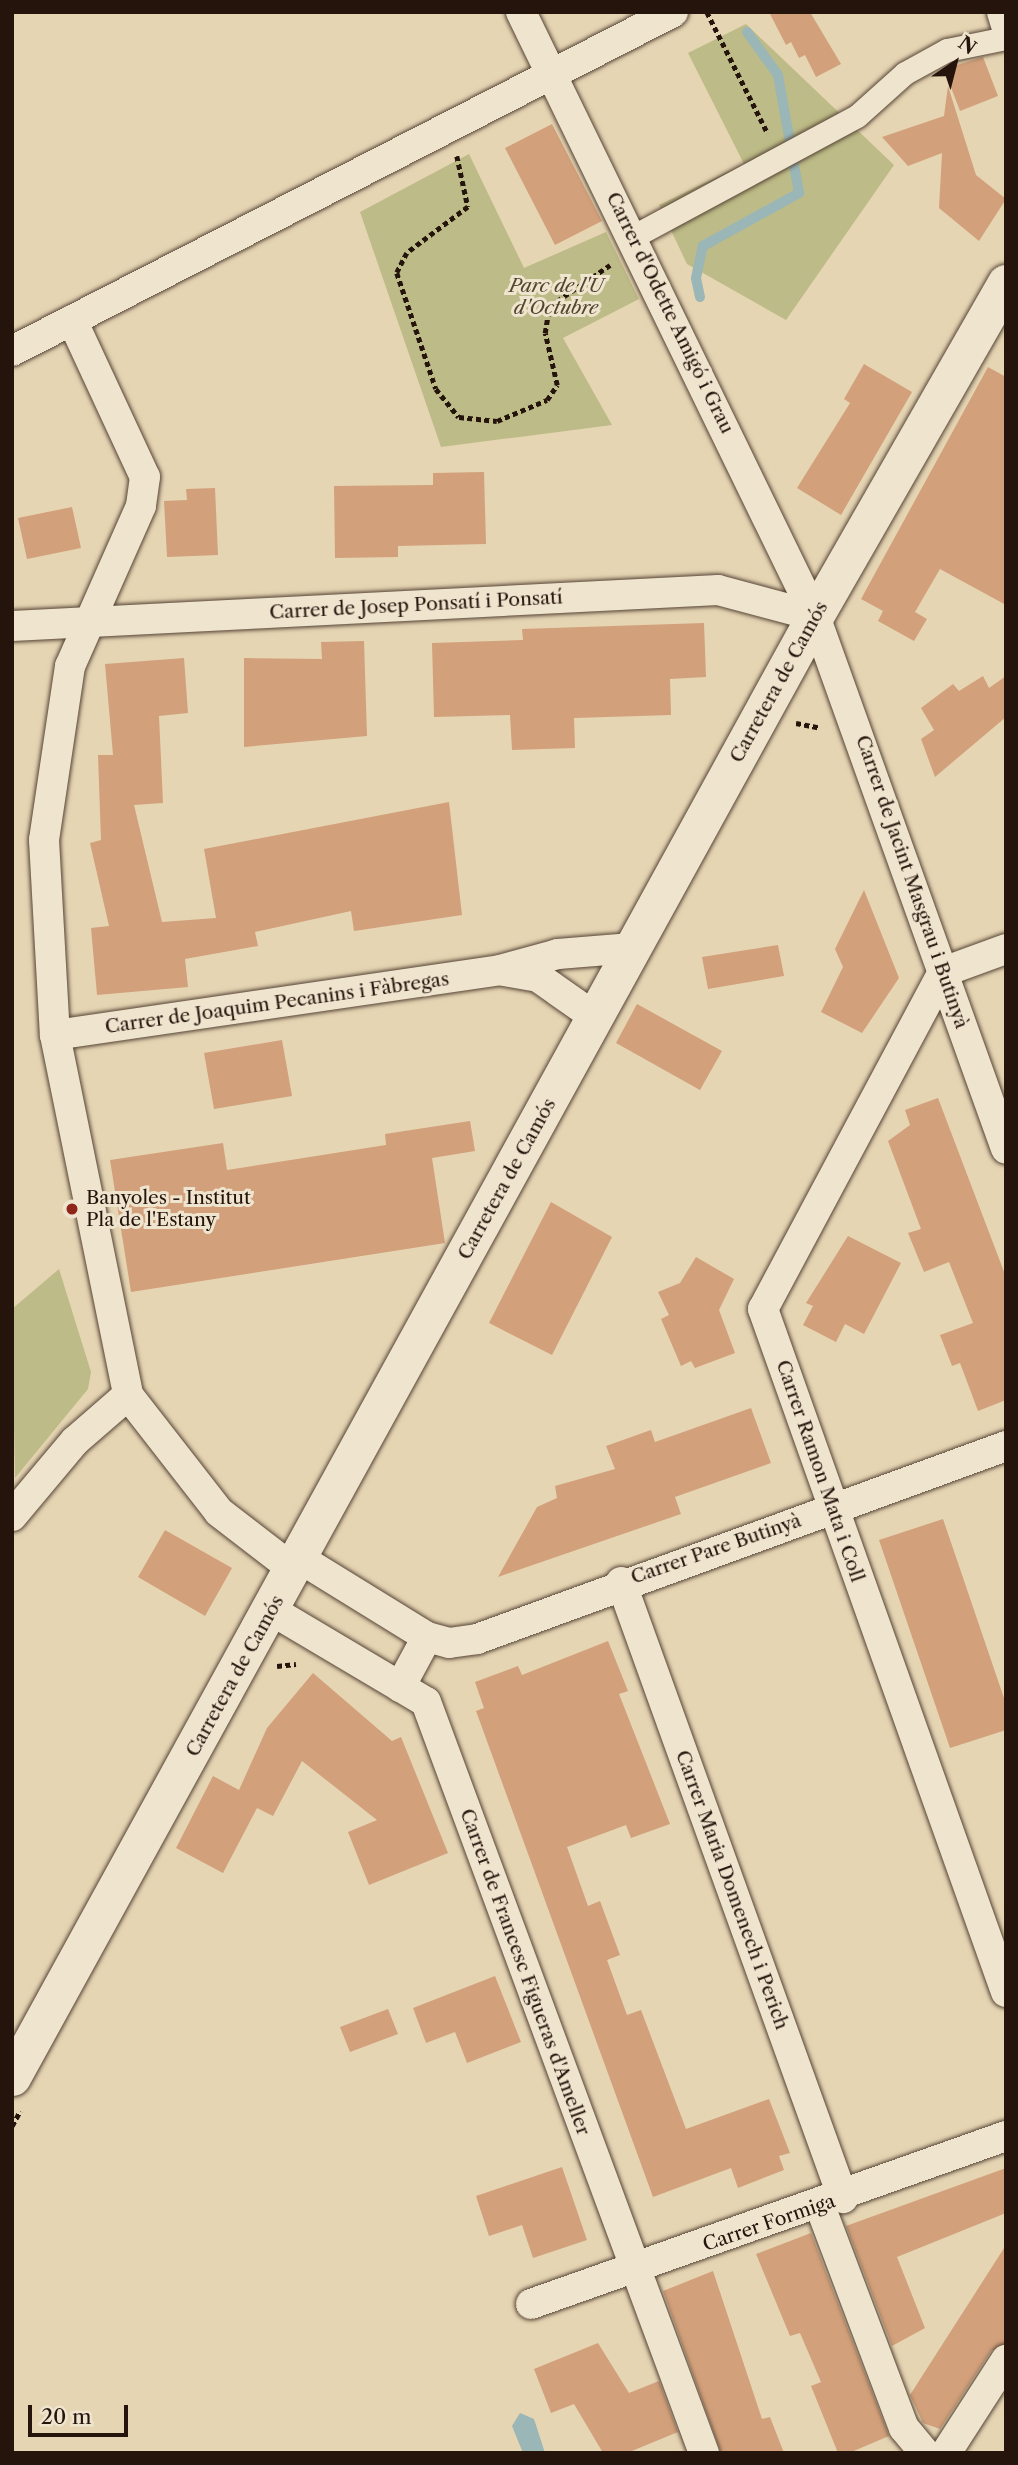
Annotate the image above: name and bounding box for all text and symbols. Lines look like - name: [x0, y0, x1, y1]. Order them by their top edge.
- north arrow: [920, 28, 990, 98]
- text: N: [954, 31, 981, 60]
- street label: Carrer d'Odette Amigó i Grau: [601, 188, 739, 438]
- park label: Parc de l'U d'Octubre: [509, 275, 603, 319]
- street label: Carrer de Josep Ponsatí i Ponsatí: [269, 586, 563, 624]
- street label: Carretera de Camós: [725, 597, 833, 767]
- street label: Carrer de Jacint Masgrau i Butinyà: [851, 732, 973, 1032]
- street label: Carrer de Joaquim Pecanins i Fàbregas: [103, 968, 451, 1038]
- street label: Carretera de Camós: [453, 1094, 561, 1264]
- place label: Banyoles - Institut Pla de l'Estany: [86, 1187, 251, 1231]
- marker: Banyoles - Institut Pla de l'Estany: [64, 1201, 80, 1217]
- street label: Carrer Ramon Mata i Coll: [771, 1357, 869, 1585]
- street label: Carrer Pare Butinyà: [628, 1509, 804, 1589]
- street label: Carretera de Camós: [181, 1591, 289, 1761]
- street label: Carrer Maria Domenech i Perich: [671, 1747, 793, 2033]
- street label: Carrer de Francesc Figueras d'Ameller: [455, 1806, 595, 2138]
- street label: Carrer Formiga: [700, 2190, 838, 2256]
- scale bar: [32, 2392, 131, 2436]
- text: 20 m: [41, 2404, 92, 2429]

